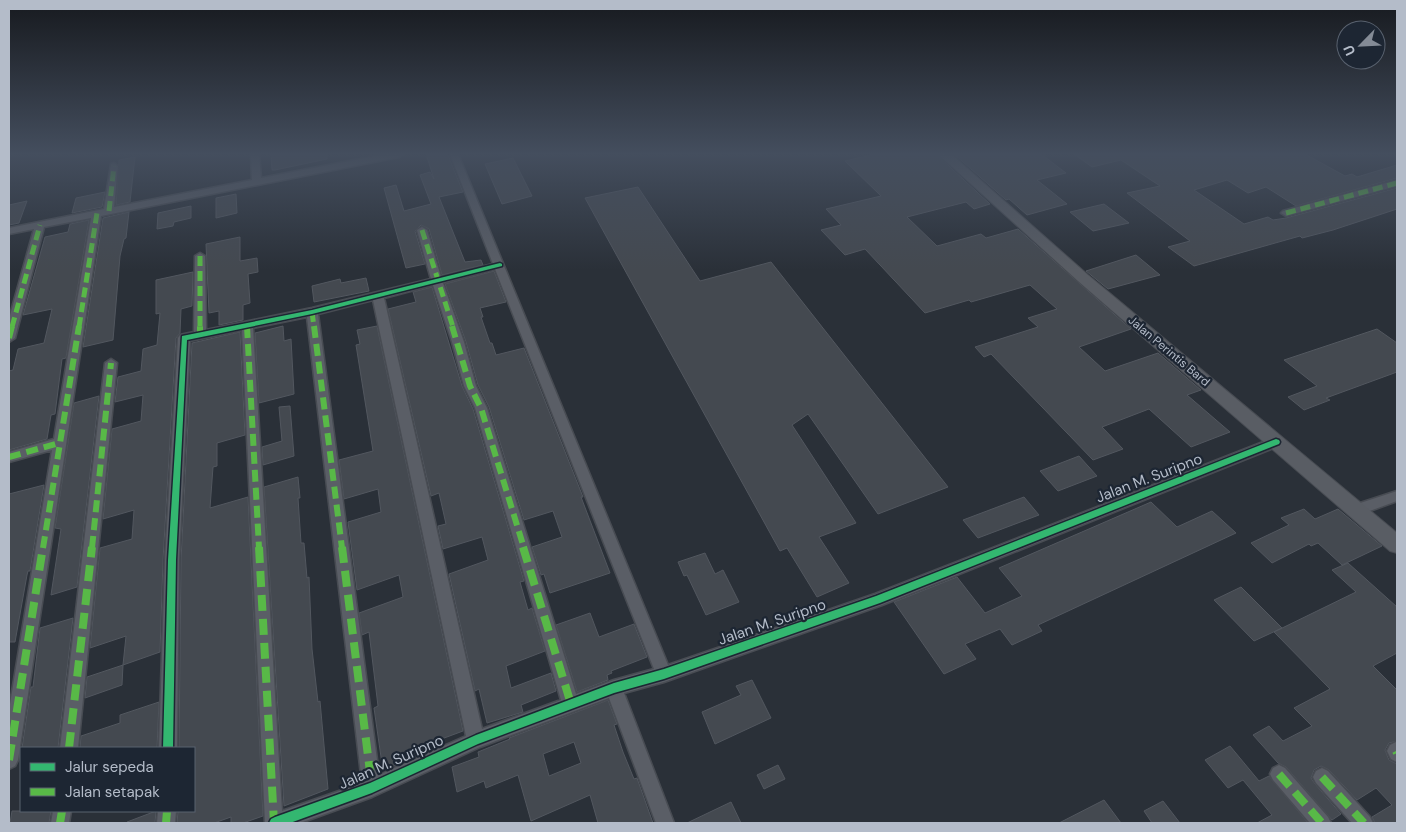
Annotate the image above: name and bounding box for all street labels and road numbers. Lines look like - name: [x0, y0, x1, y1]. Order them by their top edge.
- street label: Jalan Perintis Bard: [1125, 312, 1213, 390]
- street label: Jalan M. Suripno: [1093, 448, 1205, 508]
- street label: Jalan M. Suripno: [715, 594, 829, 650]
- street label: Jalan M. Suripno: [335, 730, 447, 794]

